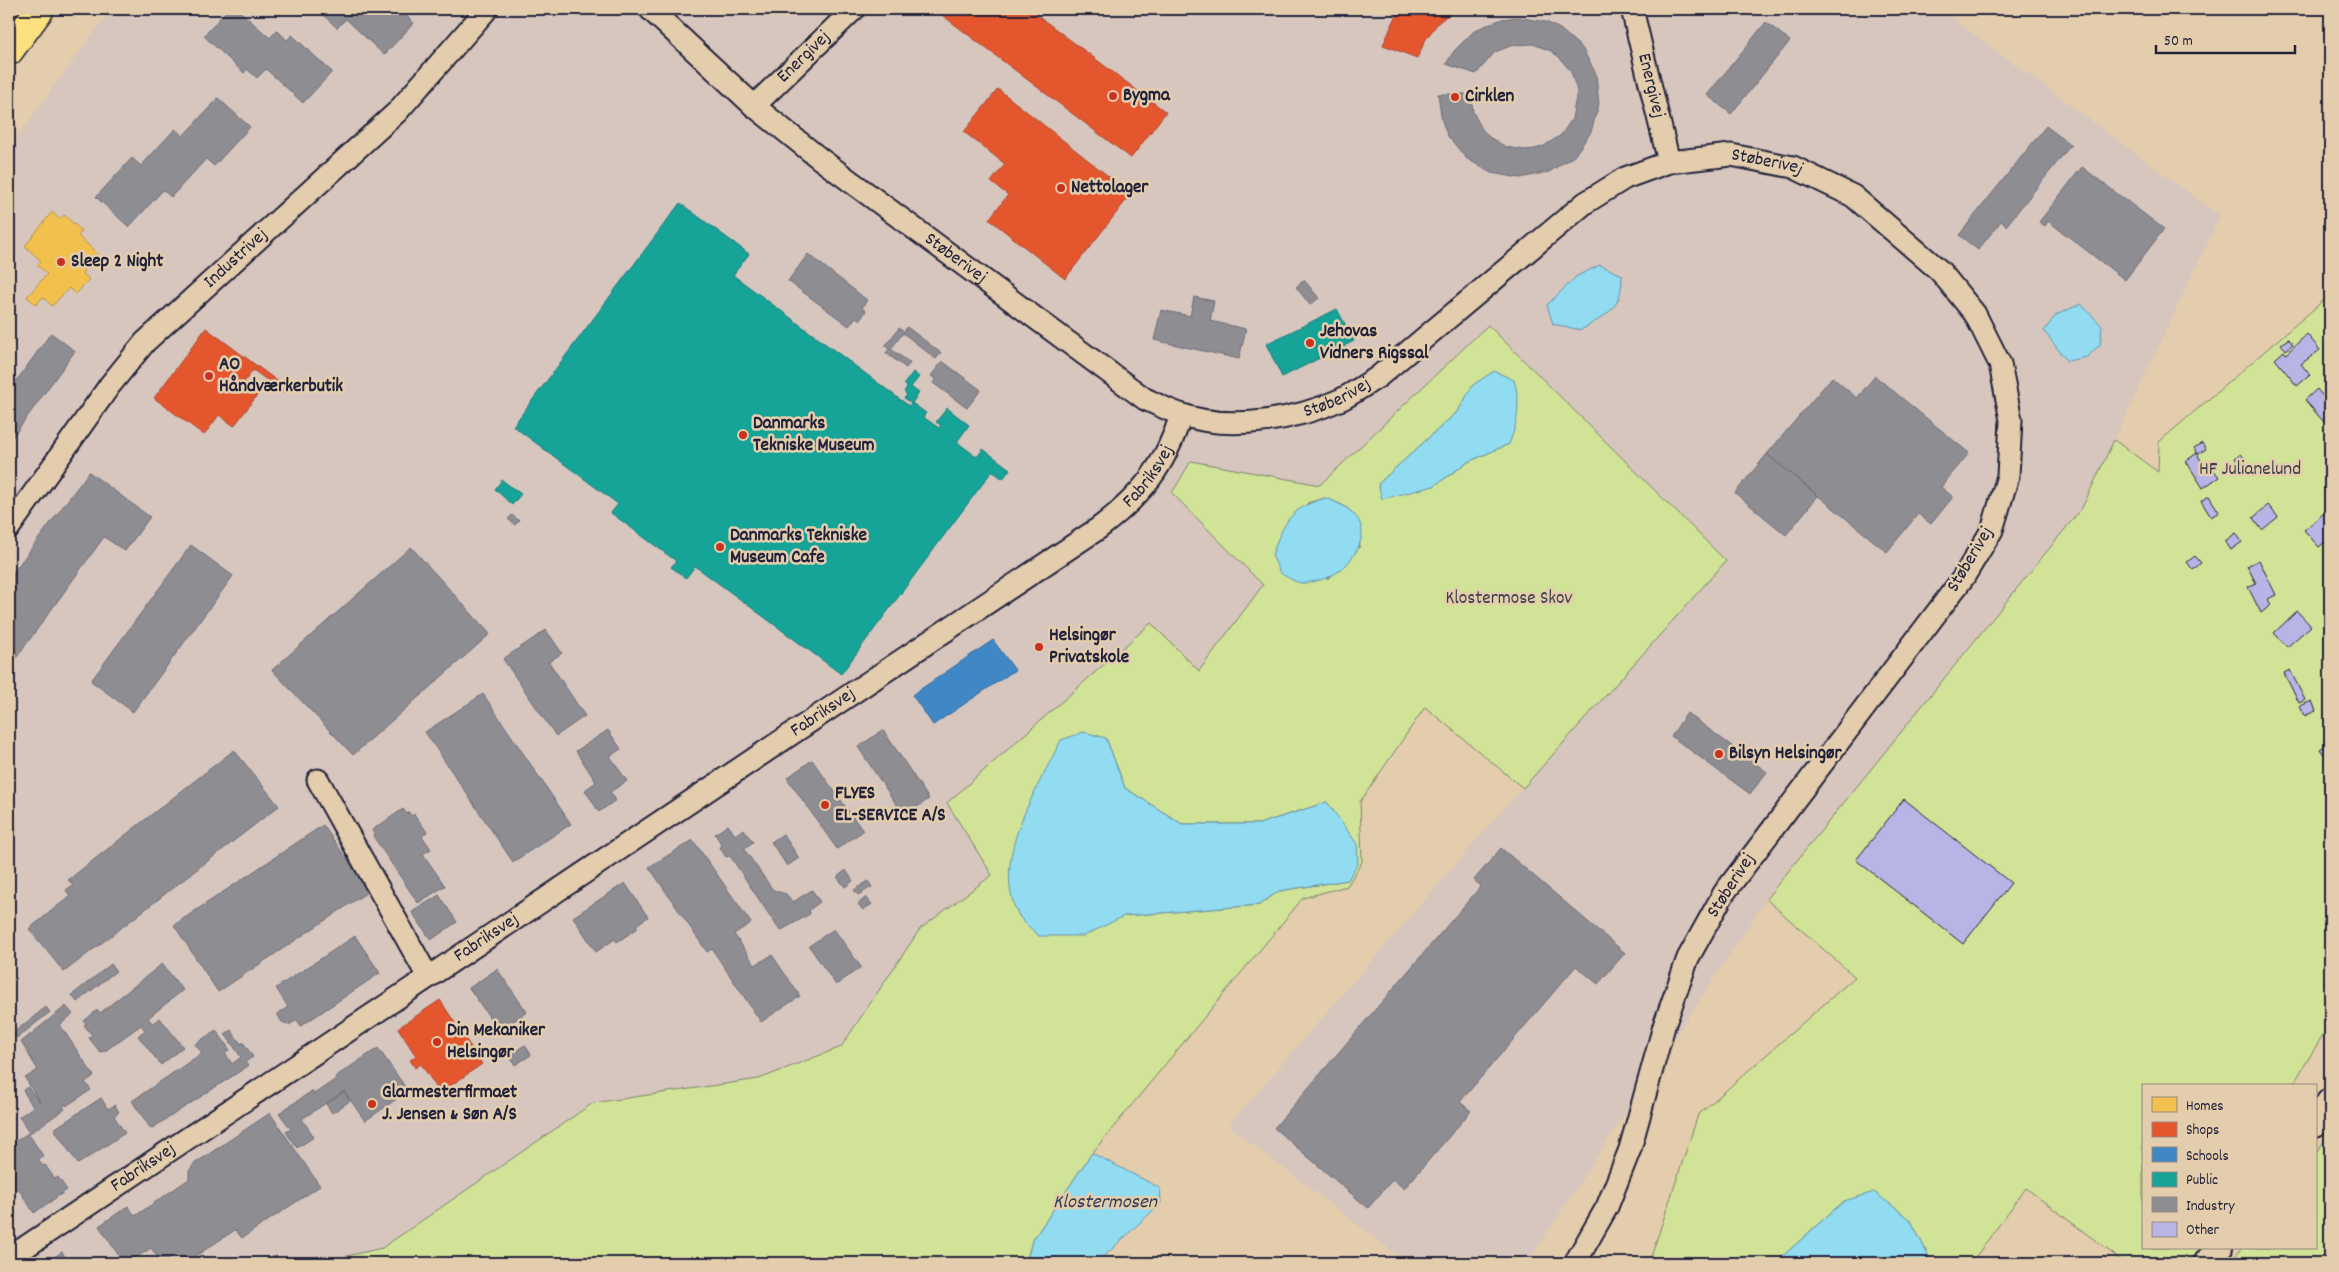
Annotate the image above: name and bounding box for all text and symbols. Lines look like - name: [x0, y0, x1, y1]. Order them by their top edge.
- scale bar: [2156, 22, 2295, 54]
- street label: Energivej: [771, 25, 837, 90]
- text: 50 m: [2164, 31, 2193, 53]
- street label: Energivej: [1630, 51, 1671, 121]
- place label: Bygma: [1123, 83, 1171, 110]
- place label: Cirklen: [1465, 84, 1515, 111]
- marker: Bygma: [1107, 90, 1119, 102]
- marker: Cirklen: [1449, 91, 1461, 103]
- street label: Støberivej: [1729, 142, 1808, 183]
- place label: Nettolager: [1071, 175, 1149, 202]
- marker: Nettolager: [1055, 182, 1067, 194]
- street label: Industrivej: [198, 222, 274, 295]
- street label: Støberivej: [918, 226, 992, 291]
- place label: Sleep 2 Night: [71, 249, 163, 276]
- marker: Sleep 2 Night: [55, 256, 67, 268]
- place label: Jehovas Vidners Rigssal: [1320, 319, 1429, 368]
- marker: Jehovas Vidners Rigssal: [1304, 337, 1316, 349]
- place label: AO Håndværkerbutik: [219, 352, 343, 401]
- marker: AO Håndværkerbutik: [203, 370, 215, 382]
- street label: Støberivej: [1300, 371, 1377, 426]
- place label: Danmarks Tekniske Museum: [753, 411, 874, 460]
- marker: Danmarks Tekniske Museum: [737, 429, 749, 441]
- street label: Fabriksvej: [1117, 441, 1181, 515]
- park label: HF Julianelund: [2199, 457, 2301, 484]
- street label: Støberivej: [1941, 522, 2001, 598]
- place label: Danmarks Tekniske Museum Cafe: [730, 523, 867, 572]
- marker: Danmarks Tekniske Museum Cafe: [714, 541, 726, 553]
- park label: Klostermose Skov: [1446, 586, 1573, 613]
- place label: Helsingør Privatskole: [1049, 623, 1129, 672]
- marker: Helsingør Privatskole: [1033, 641, 1045, 653]
- street label: Fabriksvej: [785, 681, 861, 744]
- place label: Bilsyn Helsingør: [1729, 741, 1842, 768]
- marker: Bilsyn Helsingør: [1713, 748, 1725, 760]
- place label: FLYES EL-SERVICE A/S: [835, 781, 946, 830]
- marker: FLYES EL-SERVICE A/S: [819, 799, 831, 811]
- street label: Støberivej: [1701, 848, 1763, 924]
- street label: Fabriksvej: [449, 906, 525, 970]
- place label: Din Mekaniker Helsingør: [447, 1018, 546, 1067]
- marker: Din Mekaniker Helsingør: [431, 1036, 443, 1048]
- place label: Glarmesterfirmaet J. Jensen & Søn A/S: [382, 1080, 517, 1129]
- legend: [2142, 1084, 2316, 1250]
- text: Homes: [2186, 1096, 2224, 1118]
- marker: Glarmesterfirmaet J. Jensen & Søn A/S: [366, 1098, 378, 1110]
- text: Shops: [2186, 1120, 2219, 1142]
- street label: Fabriksvej: [106, 1136, 182, 1199]
- text: Schools: [2186, 1146, 2229, 1168]
- text: Public: [2186, 1170, 2218, 1192]
- water label: Klostermosen: [1053, 1189, 1158, 1217]
- text: Industry: [2186, 1196, 2235, 1218]
- text: Other: [2186, 1220, 2220, 1242]

